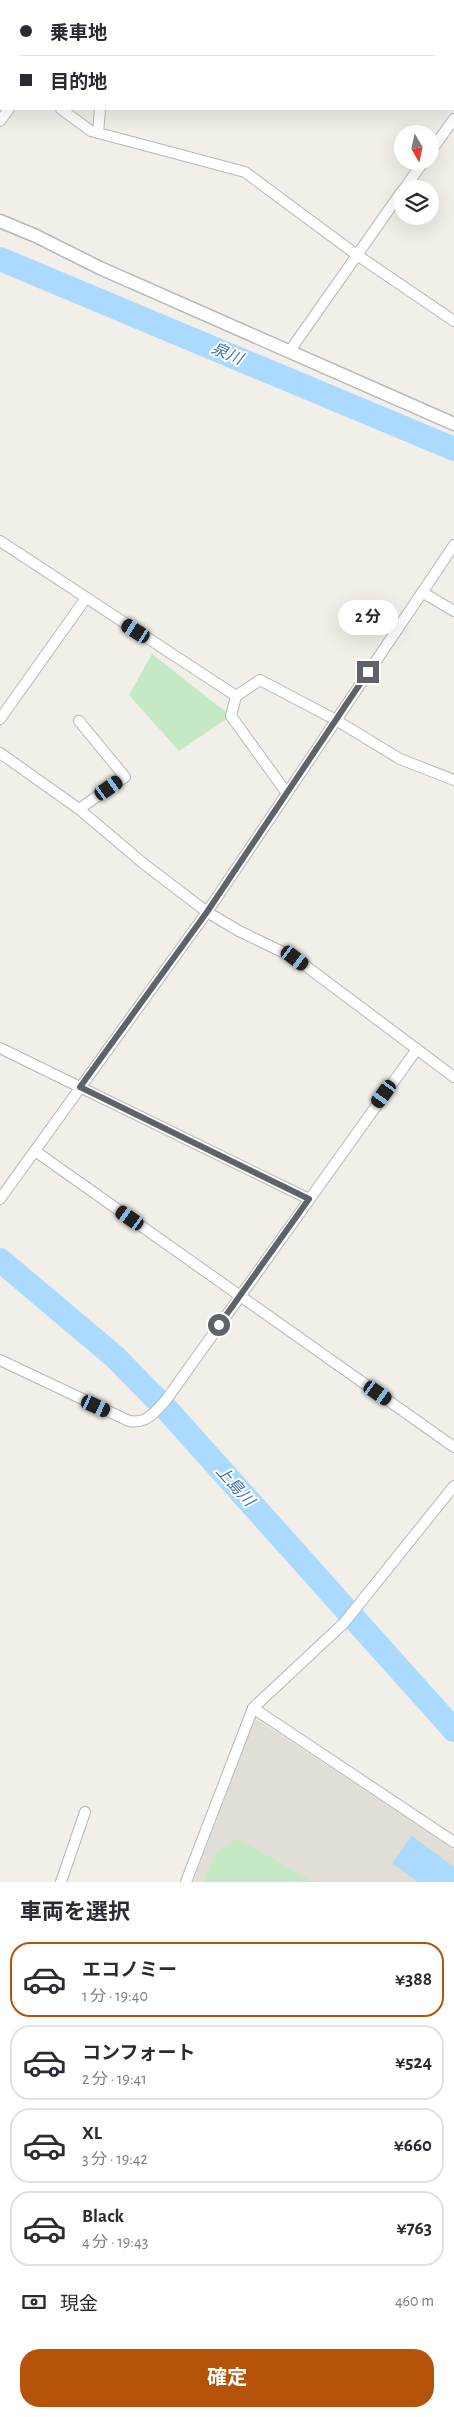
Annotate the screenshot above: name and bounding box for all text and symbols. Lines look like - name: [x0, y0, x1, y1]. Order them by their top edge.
- text: 乗車地: [50, 24, 107, 43]
- text: 目的地: [50, 73, 107, 92]
- north arrow: [394, 125, 439, 170]
- map controls: [394, 125, 439, 225]
- button: layers: [394, 180, 439, 225]
- water label: 泉川: [209, 339, 247, 368]
- callout: 2 分: [338, 600, 398, 634]
- text: 2 分: [355, 609, 381, 625]
- car: [119, 617, 152, 645]
- route end: [357, 661, 379, 683]
- car: [92, 773, 125, 803]
- car: [278, 943, 311, 973]
- car: [369, 1077, 398, 1111]
- car: [113, 1203, 146, 1233]
- route start: [208, 1314, 230, 1336]
- car: [361, 1378, 394, 1408]
- car: [79, 1393, 112, 1419]
- water label: 上島川: [213, 1462, 259, 1511]
- text: 車両を選択: [20, 1901, 130, 1923]
- icon: car: [22, 1957, 67, 2002]
- text: エコノミー: [82, 1961, 177, 1980]
- text: ¥388: [395, 1970, 432, 1989]
- text: 1 分 · 19:40: [82, 1988, 148, 2004]
- icon: car: [22, 2040, 67, 2085]
- text: コンフォート: [82, 2044, 195, 2063]
- text: ¥524: [395, 2053, 432, 2072]
- text: 2 分 · 19:41: [82, 2071, 147, 2087]
- icon: car: [22, 2123, 67, 2168]
- text: XL: [82, 2124, 102, 2143]
- text: ¥660: [394, 2136, 432, 2155]
- text: 3 分 · 19:42: [82, 2151, 148, 2167]
- icon: car: [22, 2206, 67, 2251]
- text: Black: [82, 2207, 124, 2226]
- text: ¥763: [396, 2219, 432, 2238]
- text: 4 分 · 19:43: [82, 2234, 148, 2250]
- icon: cash: [20, 2288, 48, 2316]
- text: 460 m: [395, 2293, 434, 2309]
- text: 現金: [60, 2295, 98, 2314]
- button: 確定: [20, 2349, 434, 2407]

